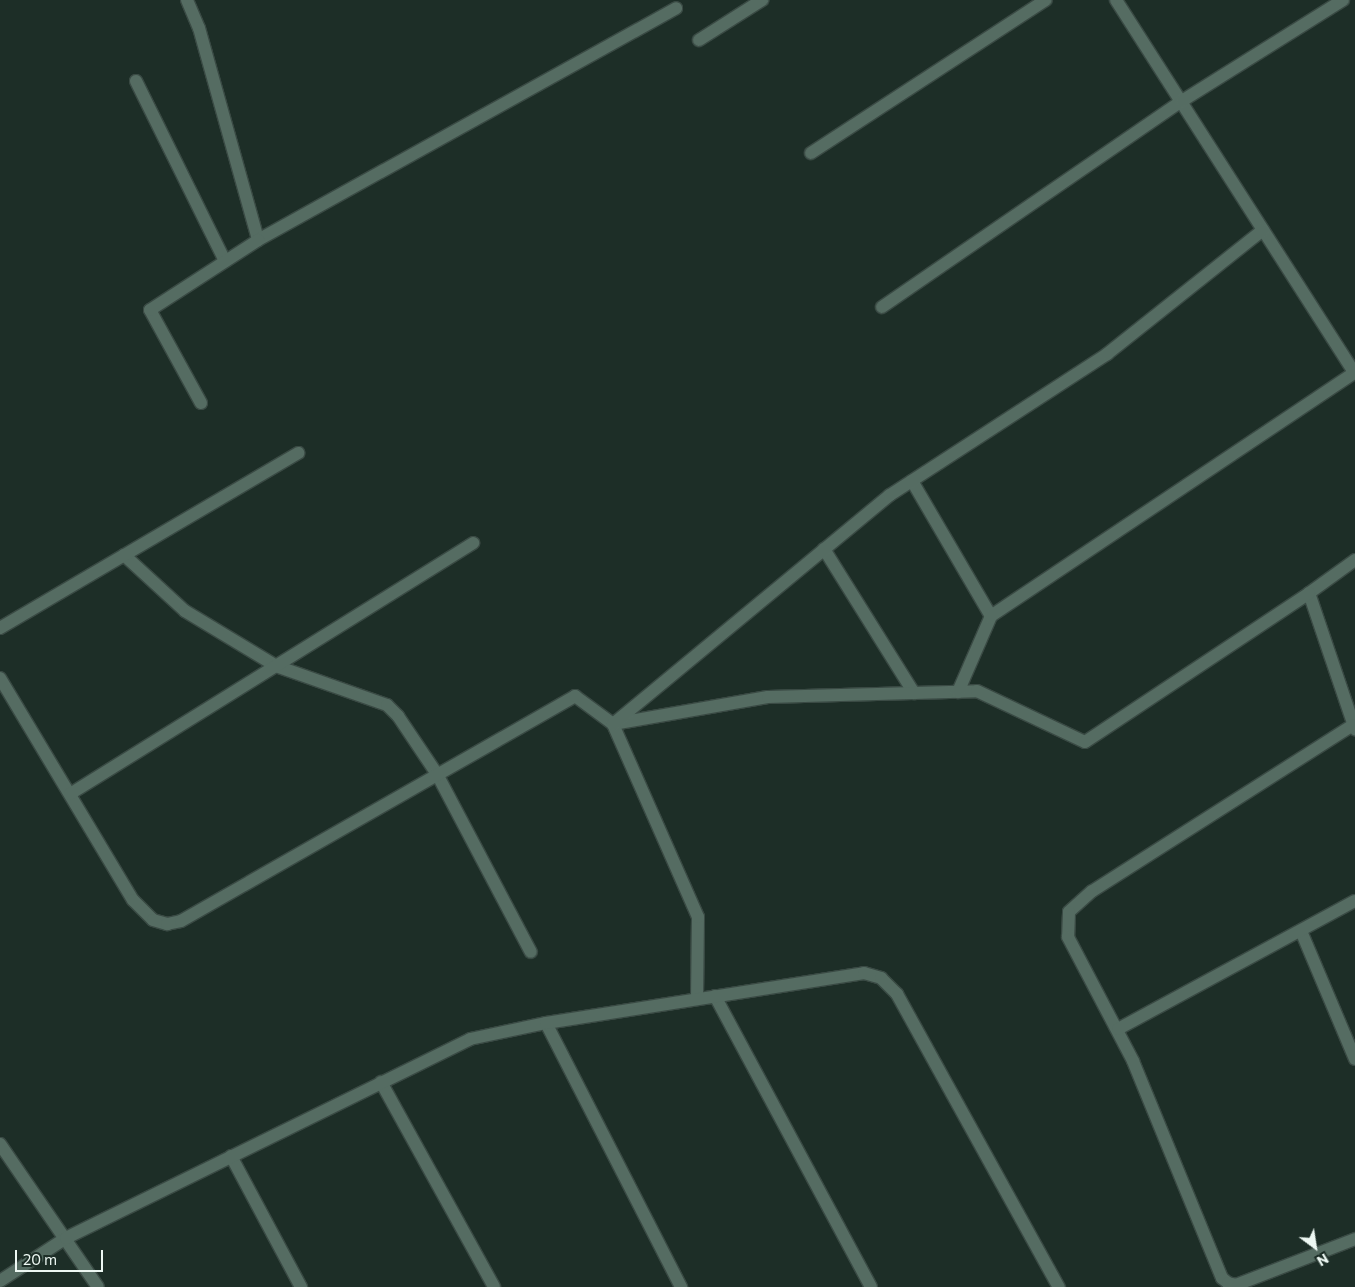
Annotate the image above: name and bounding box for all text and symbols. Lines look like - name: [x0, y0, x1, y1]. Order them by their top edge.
- north arrow: [1290, 1222, 1340, 1272]
- scale bar: [18, 1240, 105, 1272]
- text: 20 m: [23, 1250, 57, 1268]
- text: N: [1314, 1250, 1332, 1270]

